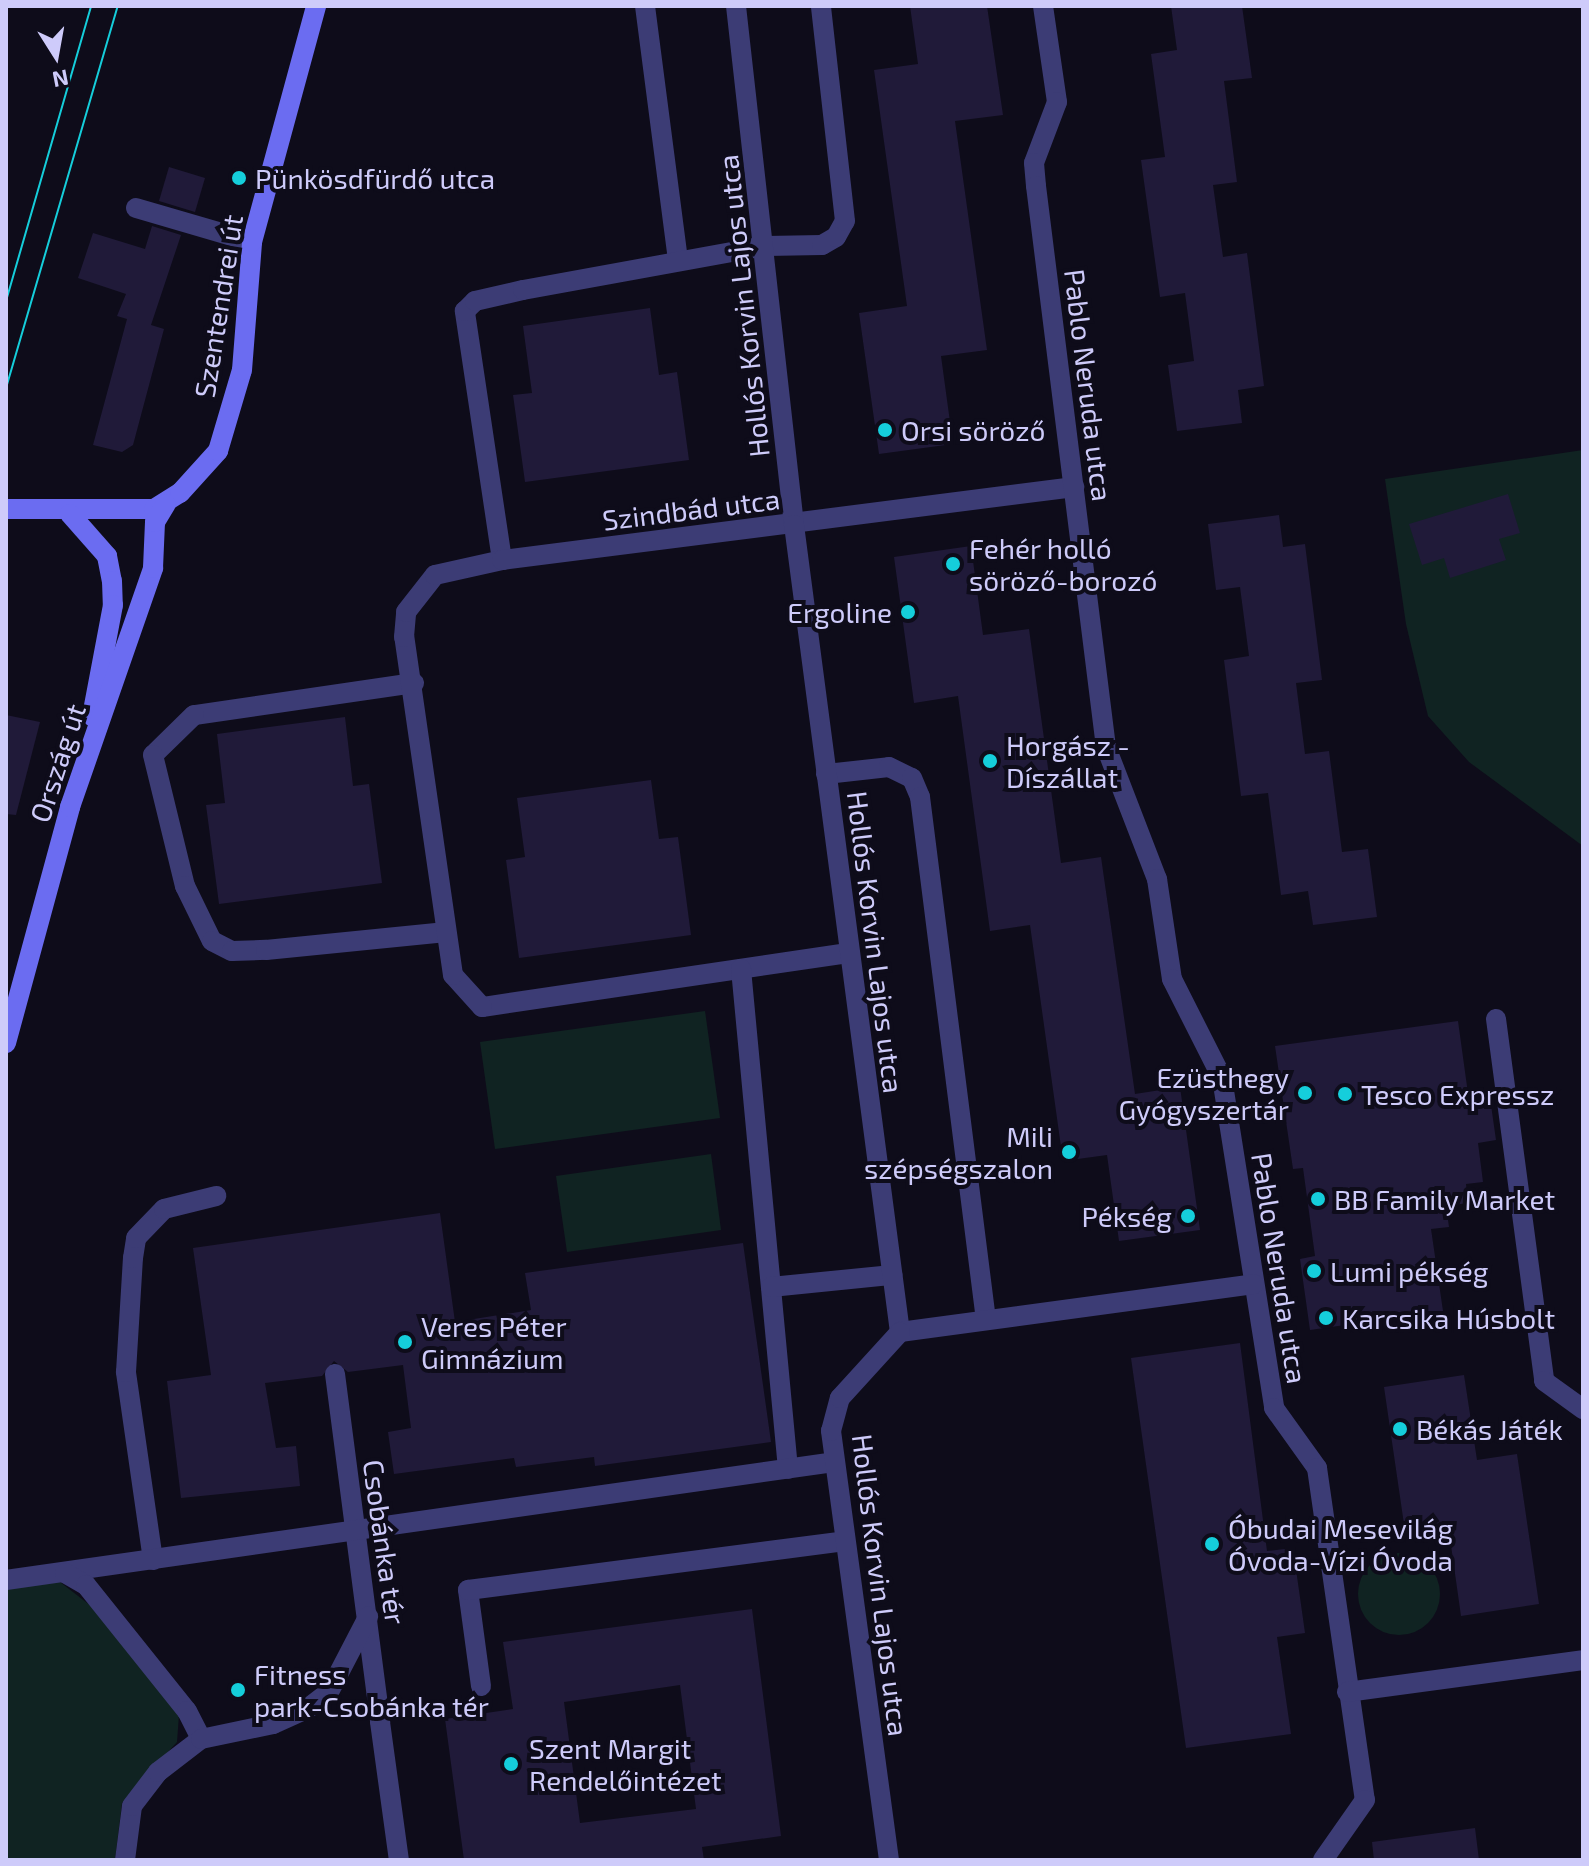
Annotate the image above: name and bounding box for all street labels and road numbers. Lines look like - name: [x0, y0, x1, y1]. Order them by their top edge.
- street label: Hollós Korvin Lajos utca: [710, 153, 776, 459]
- street label: Szentendrei út: [187, 212, 249, 400]
- street label: Pablo Neruda utca: [1058, 267, 1120, 503]
- street label: Szindbád utca: [600, 481, 782, 537]
- street label: Ország út: [22, 700, 92, 826]
- street label: Hollós Korvin Lajos utca: [841, 789, 911, 1095]
- street label: Pablo Neruda utca: [1245, 1150, 1315, 1386]
- street label: Hollós Korvin Lajos utca: [846, 1432, 916, 1738]
- street label: Csobánka tér: [357, 1457, 413, 1627]

